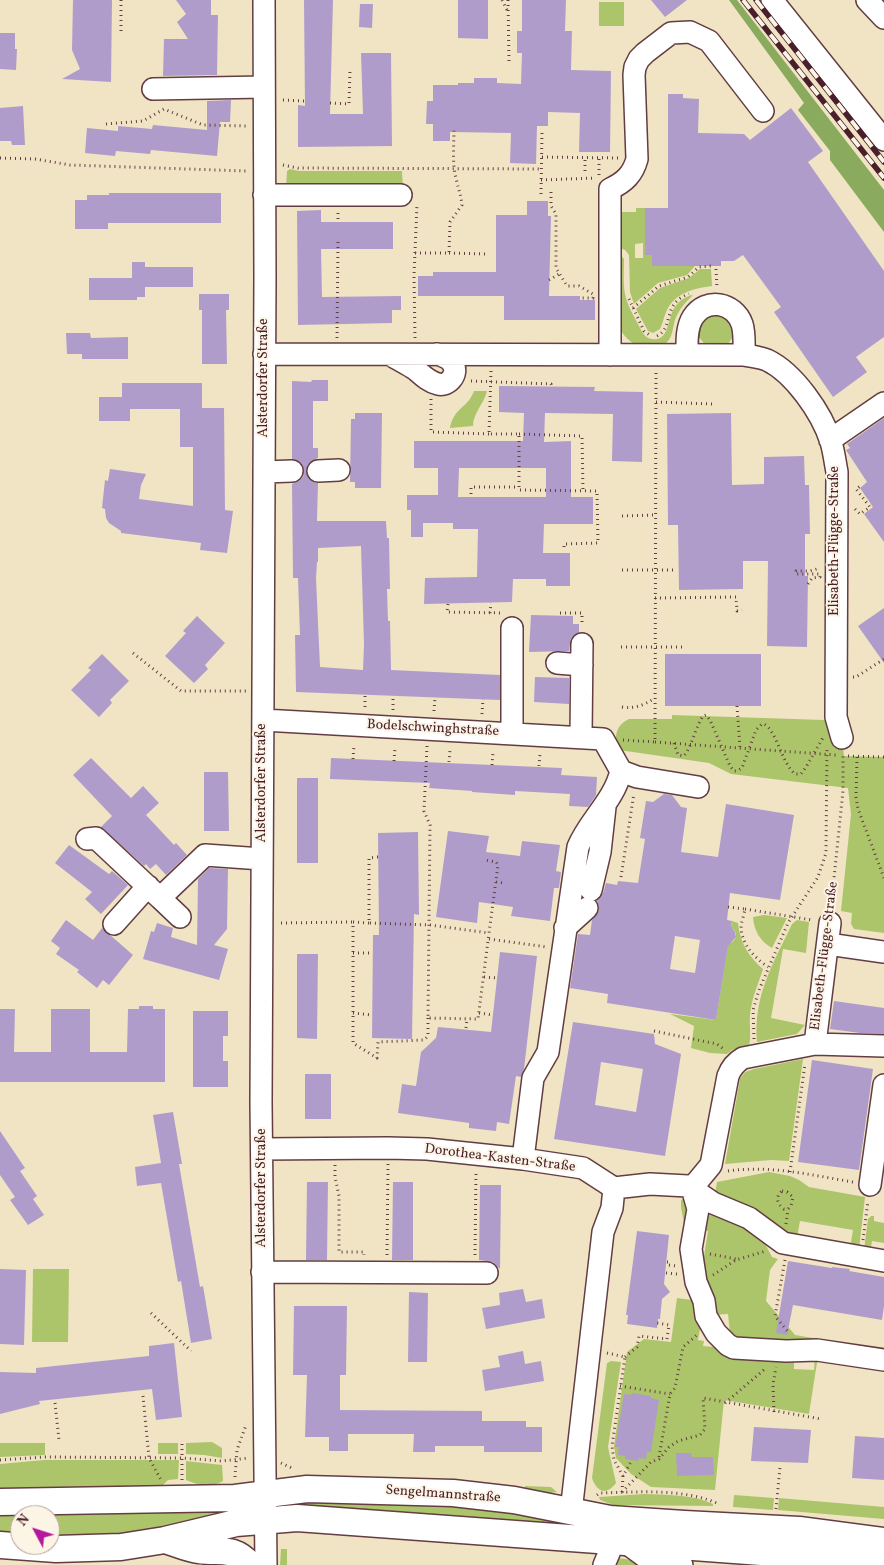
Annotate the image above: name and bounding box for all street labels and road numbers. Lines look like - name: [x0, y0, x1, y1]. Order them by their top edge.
- street label: Alsterdorfer Straße: [256, 318, 272, 438]
- street label: Elisabeth-Flügge-Straße: [827, 466, 843, 616]
- street label: Bodelschwinghstraße: [367, 717, 499, 741]
- street label: Alsterdorfer Straße: [254, 723, 270, 843]
- street label: Elisabeth-Flügge-Straße: [808, 881, 842, 1031]
- street label: Alsterdorfer Straße: [254, 1128, 270, 1248]
- street label: Dorothea-Kasten-Straße: [424, 1141, 576, 1177]
- street label: Sengelmannstraße: [385, 1483, 501, 1507]

